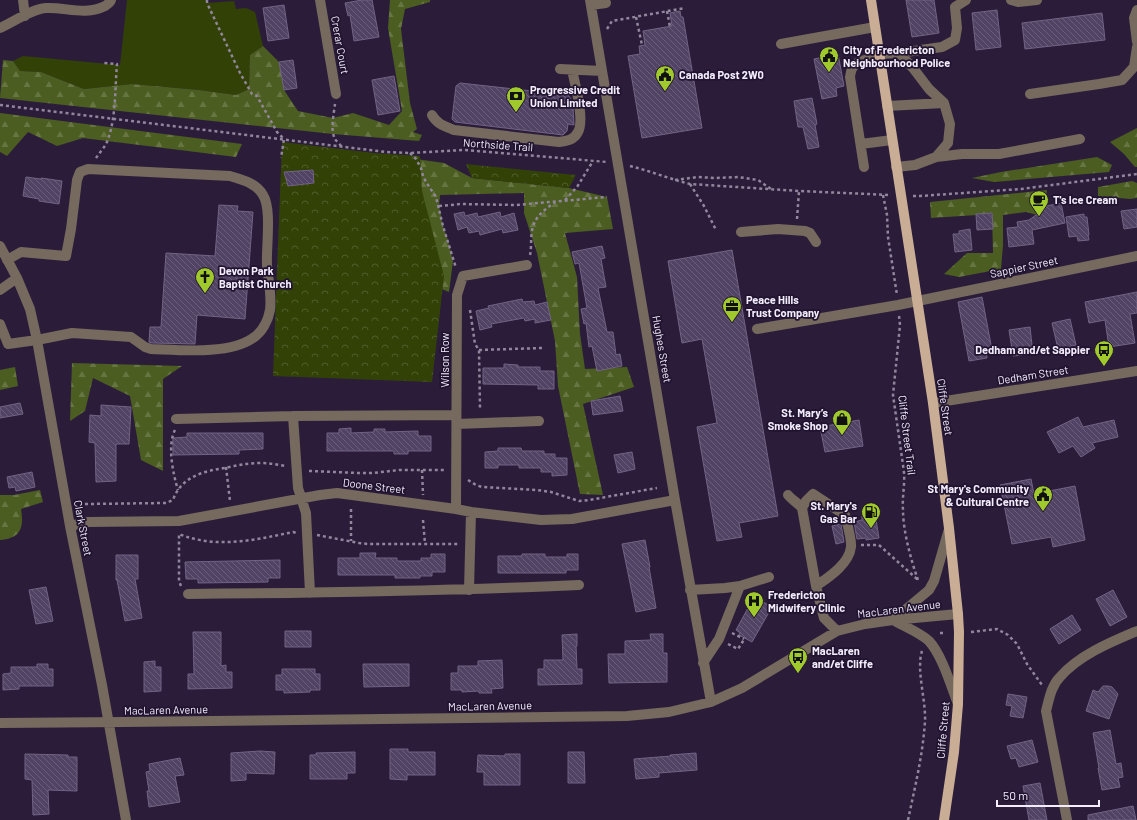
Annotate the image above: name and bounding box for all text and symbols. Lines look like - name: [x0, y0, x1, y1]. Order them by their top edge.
- street label: Crerar Court: [329, 15, 352, 75]
- place label: City of Fredericton Neighbourhood Police: [843, 43, 950, 69]
- public building icon: City of Fredericton Neighbourhood Police: [818, 45, 840, 73]
- public building icon: Canada Post 2W0: [654, 64, 676, 92]
- place label: Canada Post 2W0: [679, 68, 764, 81]
- place label: Progressive Credit Union Limited: [530, 83, 620, 109]
- bank icon: Progressive Credit Union Limited: [505, 85, 527, 113]
- street label: Northside Trail: [463, 136, 534, 153]
- cafe icon: T's Ice Cream: [1028, 189, 1050, 217]
- place label: T's Ice Cream: [1053, 193, 1117, 206]
- street label: Sappier Street: [989, 253, 1059, 280]
- place label: Devon Park Baptist Church: [219, 264, 291, 290]
- church icon: Devon Park Baptist Church: [194, 266, 216, 294]
- place label: Peace Hills Trust Company: [746, 293, 820, 319]
- office icon: Peace Hills Trust Company: [721, 295, 743, 323]
- street label: Hughes Street: [650, 314, 675, 384]
- street label: Wilson Row: [438, 333, 451, 387]
- bus stop icon: Dedham and/et Sappier: [1093, 339, 1115, 367]
- place label: Dedham and/et Sappier: [975, 343, 1091, 356]
- street label: Dedham Street: [997, 362, 1069, 387]
- street label: Cliffe Street: [935, 378, 956, 436]
- street label: Cliffe Street Trail: [896, 394, 919, 476]
- place label: St. Mary’s Smoke Shop: [768, 406, 828, 432]
- shop icon: St. Mary’s Smoke Shop: [831, 408, 853, 436]
- street label: Doone Street: [342, 475, 406, 496]
- place label: St Mary's Community & Cultural Centre: [927, 482, 1029, 508]
- public building icon: St Mary's Community & Cultural Centre: [1032, 484, 1054, 512]
- street label: Clark Street: [72, 499, 95, 557]
- place label: St. Mary's Gas Bar: [810, 499, 858, 525]
- fuel station icon: St. Mary's Gas Bar: [860, 501, 882, 529]
- place label: Fredericton Midwifery Clinic: [768, 588, 845, 614]
- hospital icon: Fredericton Midwifery Clinic: [743, 590, 765, 618]
- street label: MacLaren Avenue: [856, 597, 942, 620]
- place label: MacLaren and/et Cliffe: [812, 644, 873, 670]
- bus stop icon: MacLaren and/et Cliffe: [787, 646, 809, 674]
- street label: MacLaren Avenue: [448, 698, 532, 713]
- street label: Cliffe Street: [934, 701, 951, 759]
- street label: MacLaren Avenue: [124, 702, 208, 717]
- scale bar: [997, 782, 1099, 808]
- text: 50 m: [1003, 788, 1028, 802]

